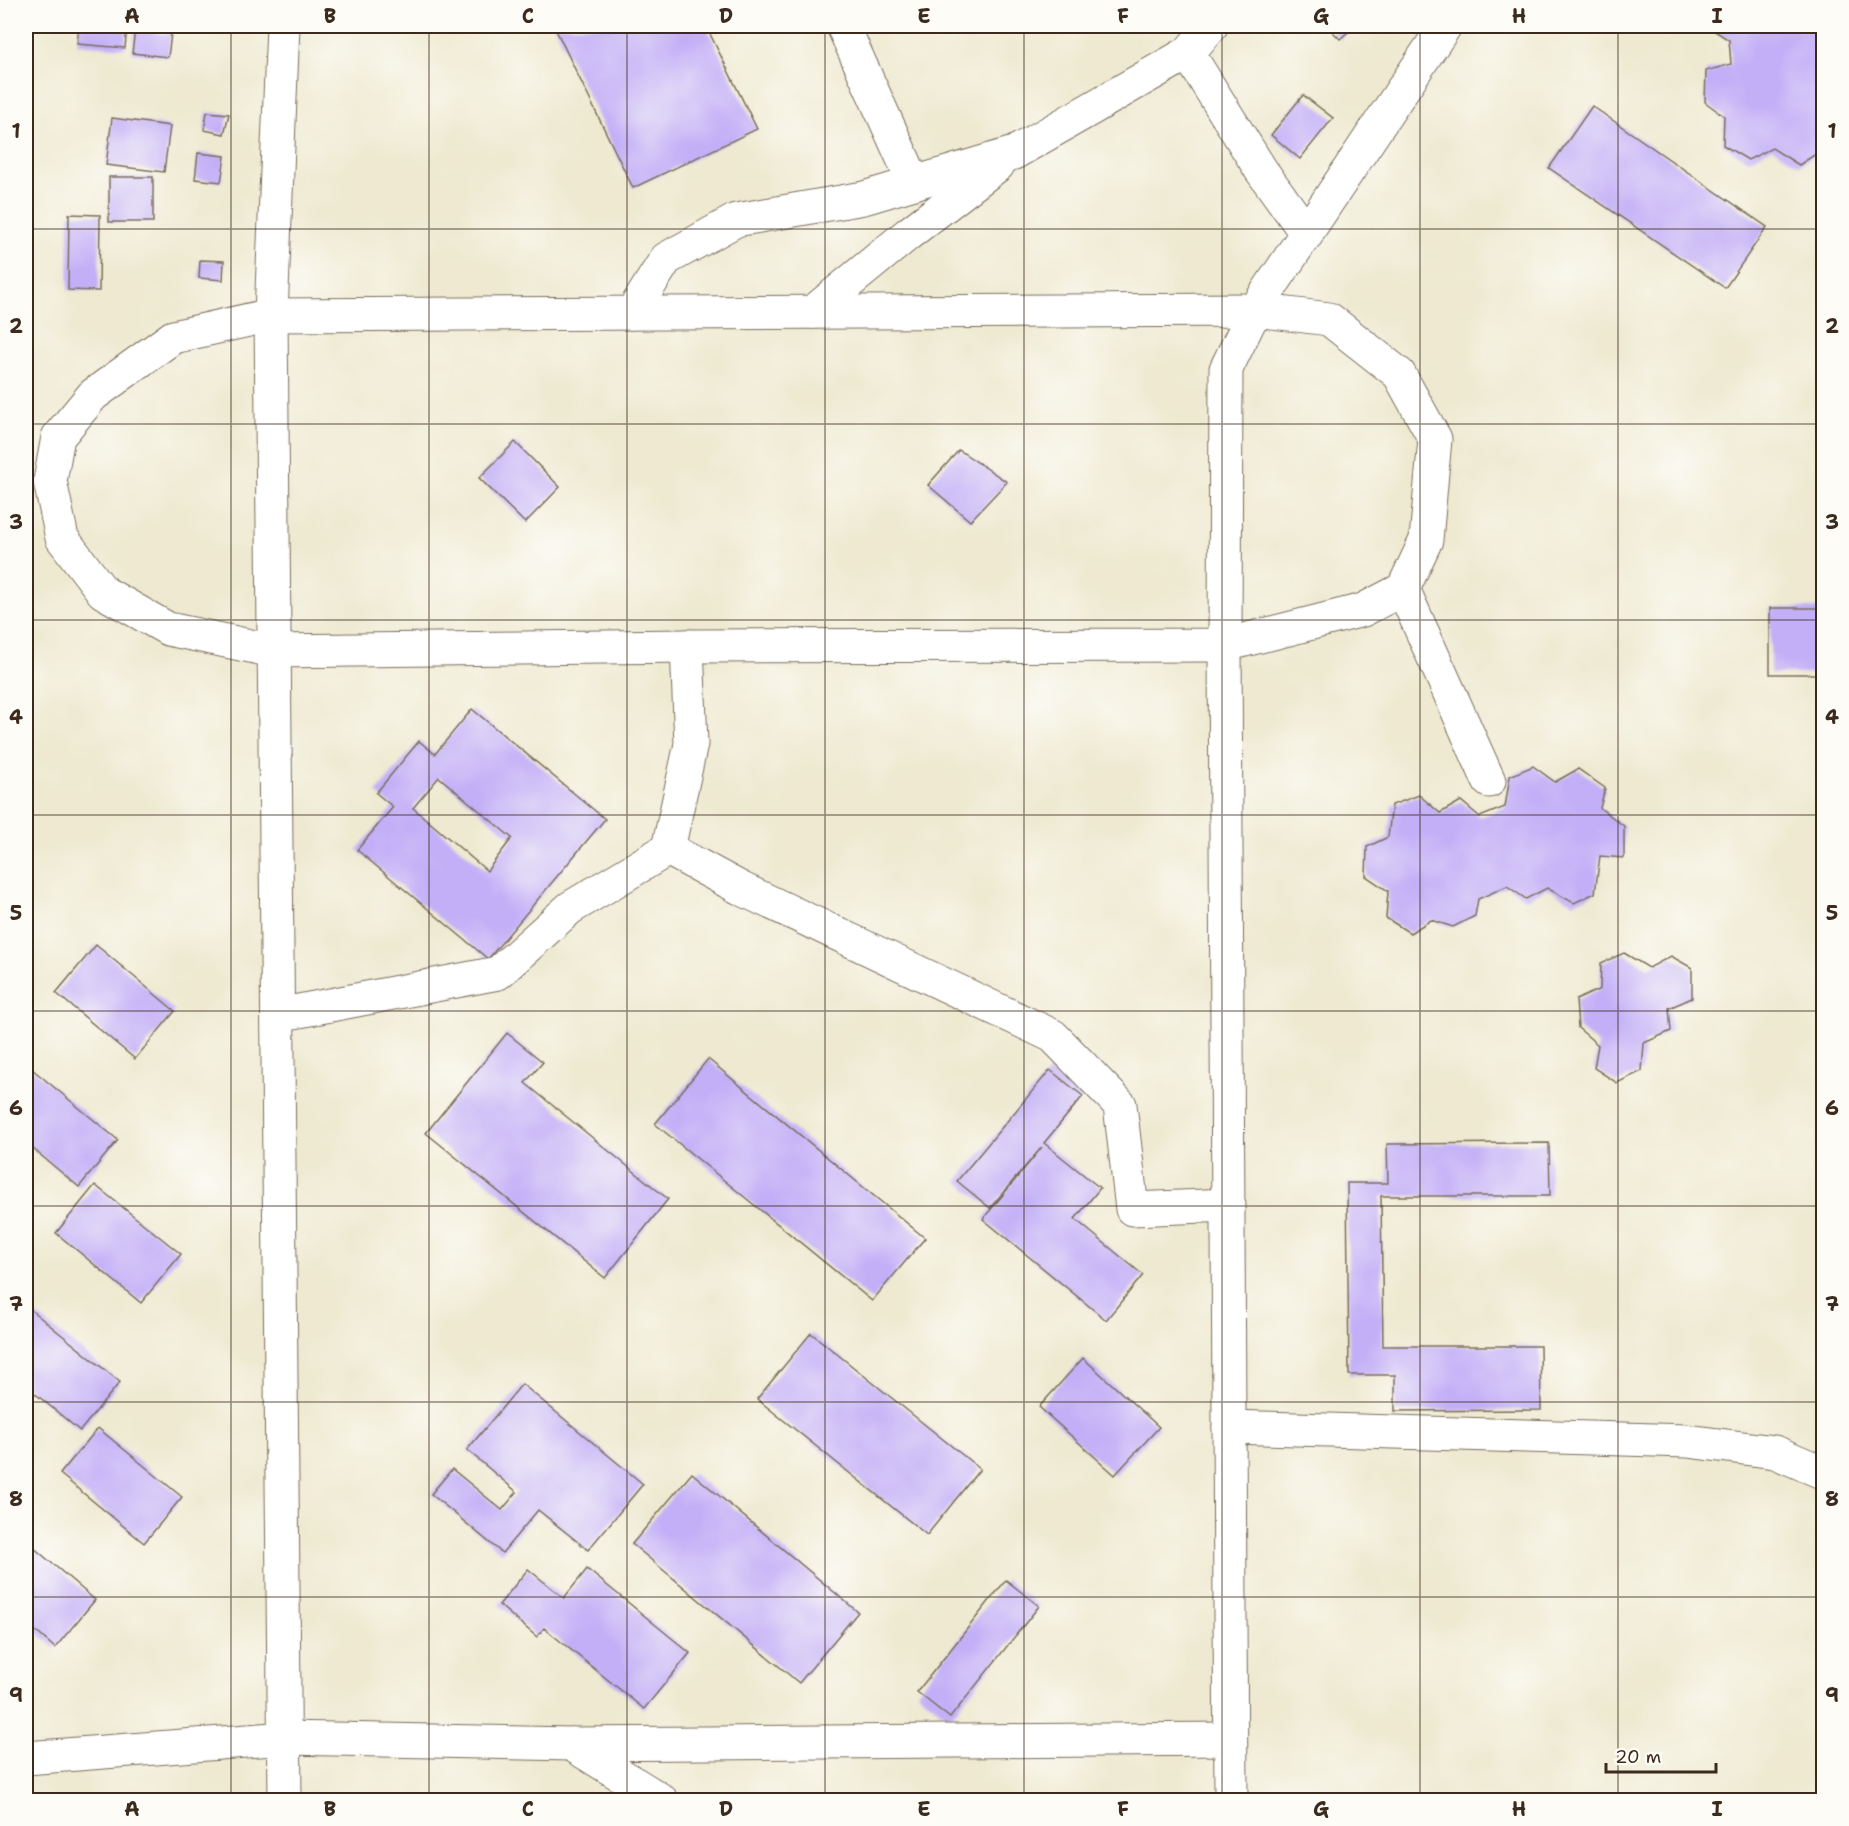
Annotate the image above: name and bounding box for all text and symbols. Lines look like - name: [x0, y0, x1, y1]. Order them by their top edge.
- text: A: [124, 3, 140, 29]
- text: B: [324, 3, 336, 29]
- text: C: [522, 3, 534, 29]
- text: D: [719, 3, 733, 29]
- text: E: [917, 3, 931, 29]
- text: F: [1117, 3, 1129, 29]
- text: G: [1313, 3, 1329, 29]
- text: H: [1512, 3, 1526, 29]
- text: I: [1711, 3, 1723, 29]
- text: 1: [11, 118, 21, 144]
- text: 1: [1827, 118, 1837, 144]
- text: 2: [9, 313, 23, 339]
- text: 2: [1825, 313, 1839, 339]
- text: 3: [9, 509, 23, 535]
- text: 3: [1825, 509, 1839, 535]
- text: 4: [9, 704, 23, 730]
- text: 4: [1825, 704, 1839, 730]
- text: 5: [10, 900, 22, 926]
- text: 5: [1826, 900, 1838, 926]
- text: 6: [9, 1095, 23, 1121]
- text: 6: [1825, 1095, 1839, 1121]
- text: 7: [9, 1291, 23, 1317]
- text: 7: [1825, 1291, 1839, 1317]
- text: 8: [9, 1486, 23, 1512]
- text: 8: [1825, 1486, 1839, 1512]
- text: 9: [9, 1682, 23, 1708]
- text: 9: [1825, 1682, 1839, 1708]
- scale bar: [1606, 1736, 1716, 1774]
- text: 20 m: [1615, 1745, 1661, 1769]
- text: A: [124, 1796, 140, 1822]
- text: B: [324, 1796, 336, 1822]
- text: C: [522, 1796, 534, 1822]
- text: D: [719, 1796, 733, 1822]
- text: E: [917, 1796, 931, 1822]
- text: F: [1117, 1796, 1129, 1822]
- text: G: [1313, 1796, 1329, 1822]
- text: H: [1512, 1796, 1526, 1822]
- text: I: [1711, 1796, 1723, 1822]

